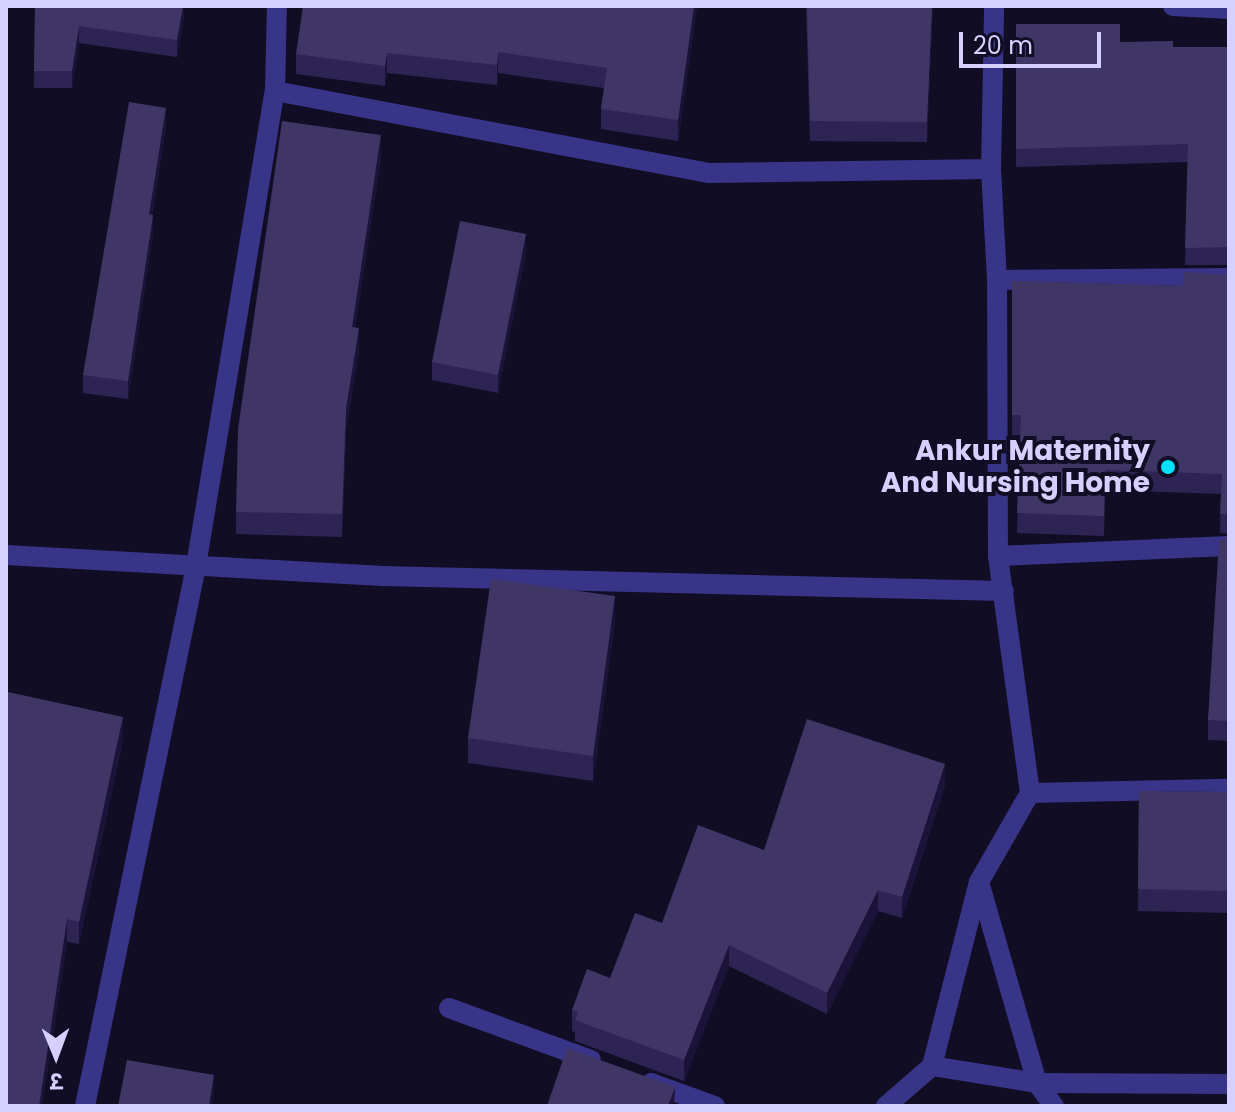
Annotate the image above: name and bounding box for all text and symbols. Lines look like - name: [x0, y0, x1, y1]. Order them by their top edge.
- scale bar: [963, 16, 1105, 66]
- text: 20 m: [973, 29, 1033, 62]
- place label: Ankur Maternity And Nursing Home: [881, 434, 1150, 500]
- marker: Ankur Maternity And Nursing Home: [1157, 456, 1179, 478]
- north arrow: [16, 1016, 96, 1096]
- text: उ: [50, 1065, 63, 1096]

